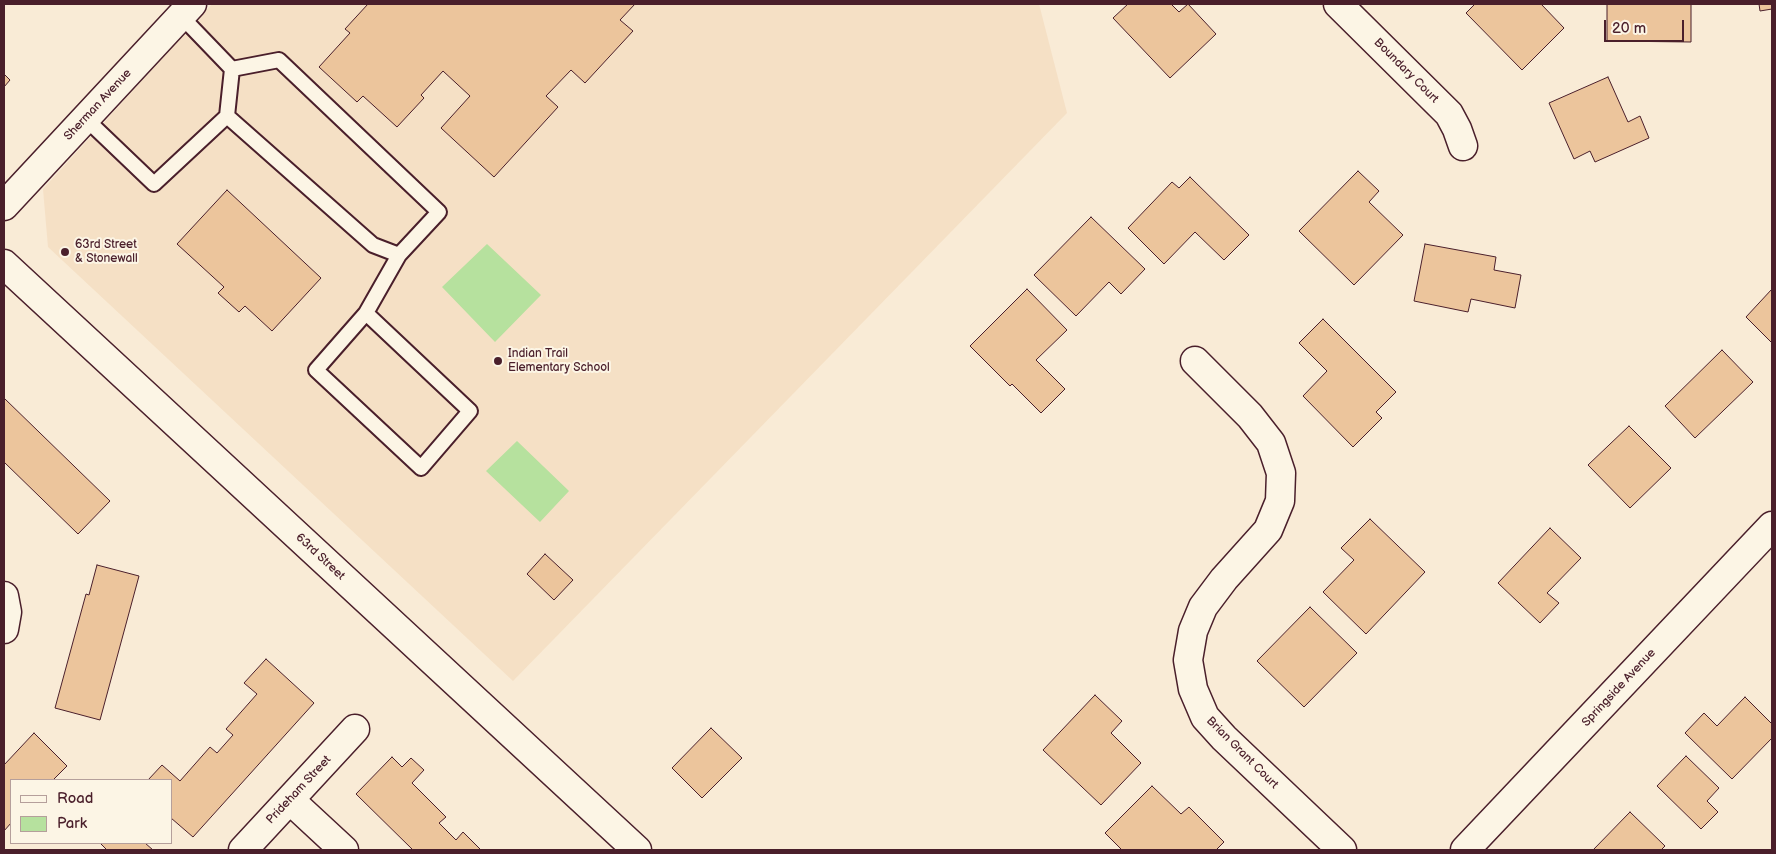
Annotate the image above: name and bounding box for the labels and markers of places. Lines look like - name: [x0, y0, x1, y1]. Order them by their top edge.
- place label: 63rd Street & Stonewall: [75, 238, 138, 266]
- marker: 63rd Street & Stonewall: [59, 246, 71, 258]
- place label: Indian Trail Elementary School: [508, 347, 610, 375]
- marker: Indian Trail Elementary School: [492, 355, 504, 367]

